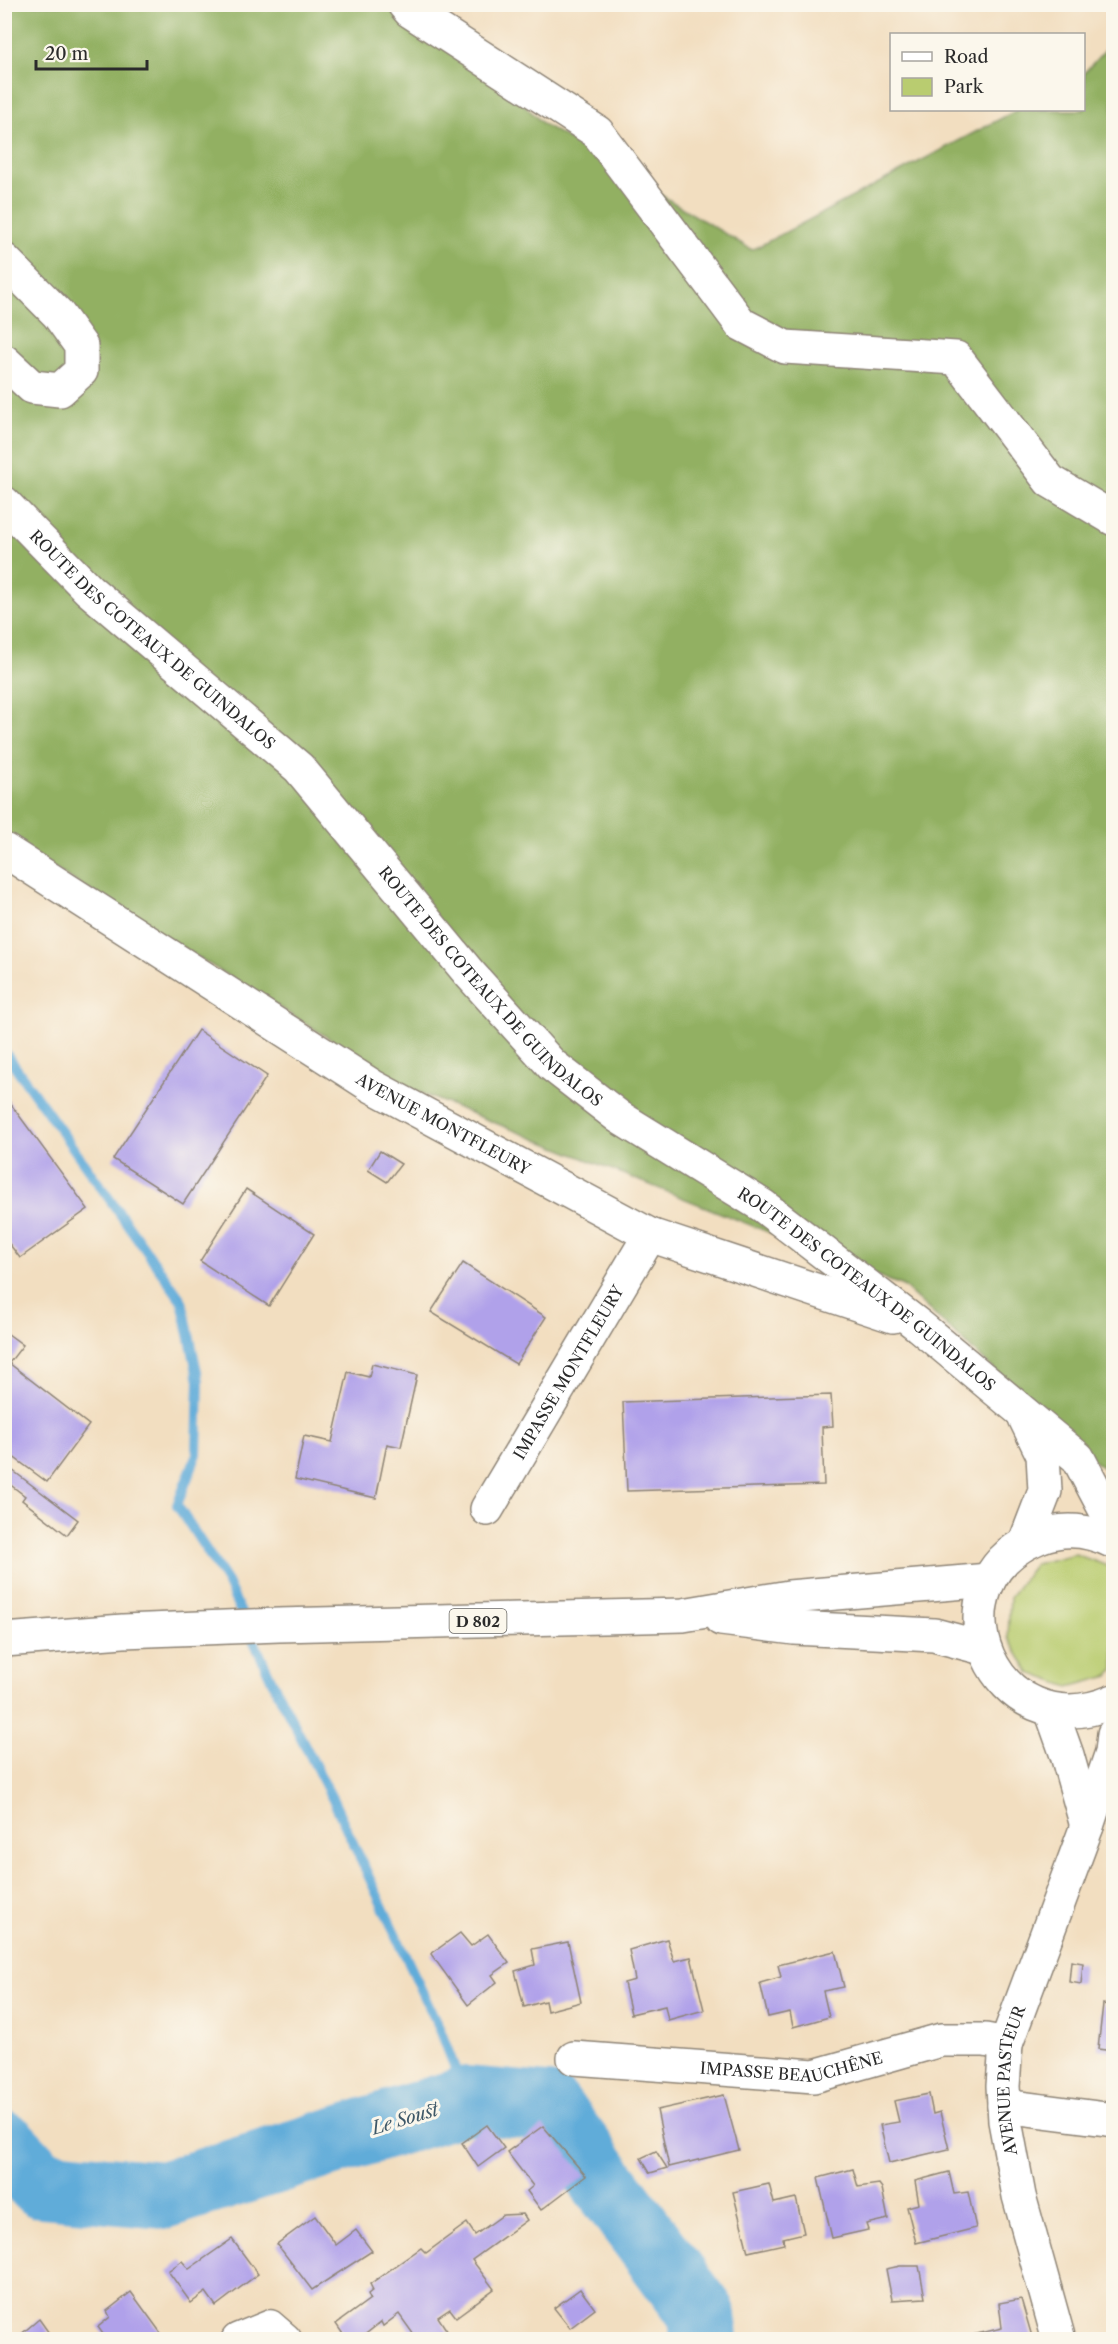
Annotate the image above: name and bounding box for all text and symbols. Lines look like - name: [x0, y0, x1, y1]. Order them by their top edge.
- scale bar: [36, 33, 147, 71]
- legend: [890, 33, 1085, 111]
- text: 20 m: [45, 43, 89, 65]
- text: Road: [944, 46, 989, 68]
- text: Park: [944, 76, 985, 98]
- street label: ROUTE DES COTEAUX DE GUINDALOS: [26, 526, 279, 753]
- street label: ROUTE DES COTEAUX DE GUINDALOS: [375, 862, 607, 1111]
- street label: AVENUE MONTFLEURY: [352, 1068, 535, 1179]
- street label: ROUTE DES COTEAUX DE GUINDALOS: [734, 1183, 1000, 1395]
- street label: IMPASSE MONTFLEURY: [509, 1281, 628, 1463]
- road number: D 802: [450, 1609, 506, 1633]
- street label: AVENUE PASTEUR: [993, 2002, 1030, 2158]
- street label: IMPASSE BEAUCHÊNE: [699, 2047, 885, 2086]
- water label: Le Soust: [367, 2098, 442, 2140]

